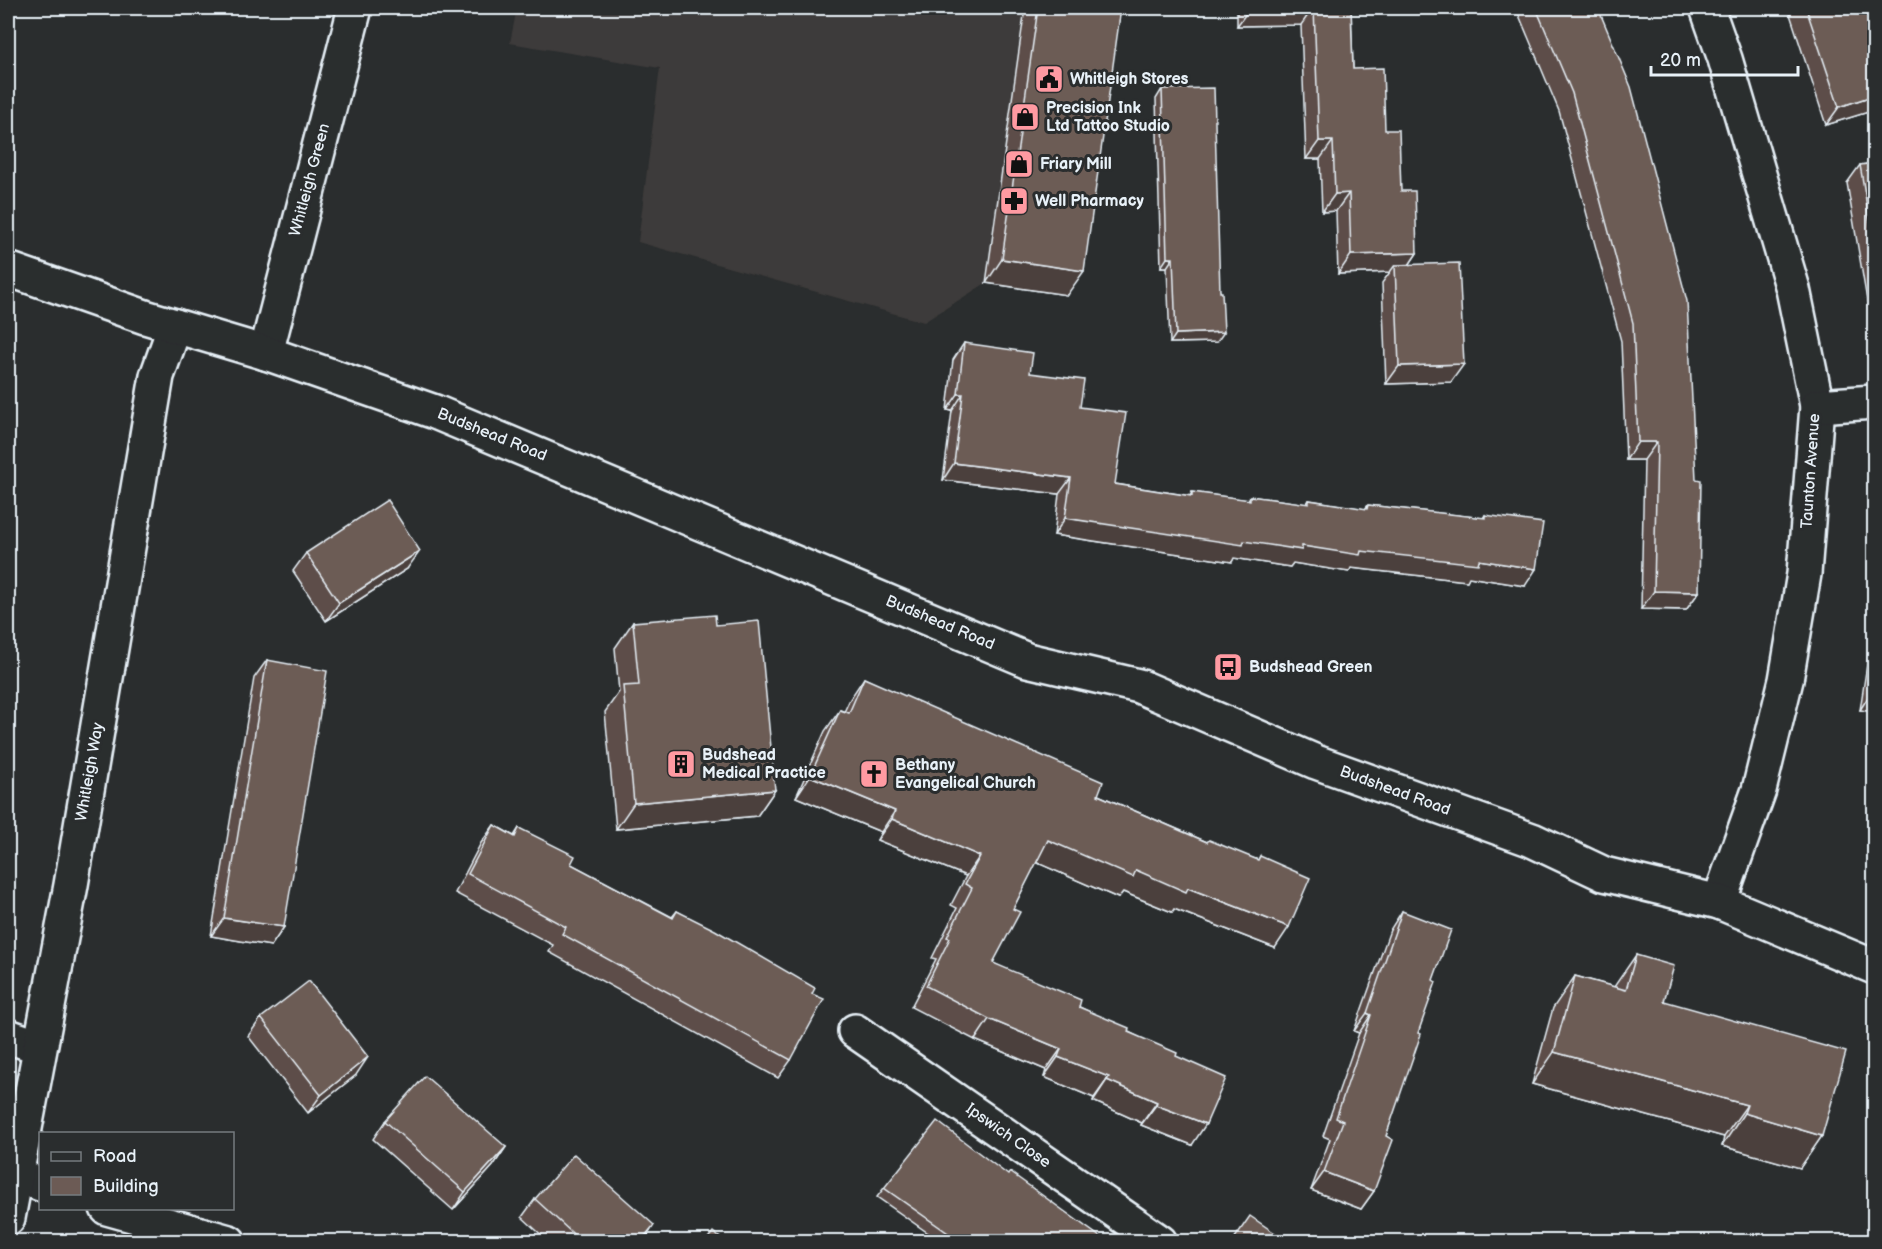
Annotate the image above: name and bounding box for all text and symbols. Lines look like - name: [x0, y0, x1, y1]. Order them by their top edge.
- scale bar: [1651, 39, 1798, 77]
- text: 20 m: [1660, 50, 1701, 71]
- public building icon: Whitleigh Stores: [1033, 63, 1065, 95]
- place label: Whitleigh Stores: [1070, 70, 1189, 89]
- place label: Precision Ink Ltd Tattoo Studio: [1046, 99, 1170, 136]
- shop icon: Precision Ink Ltd Tattoo Studio: [1009, 101, 1041, 133]
- street label: Whitleigh Green: [286, 121, 334, 239]
- shop icon: Friary Mill: [1003, 148, 1035, 180]
- place label: Friary Mill: [1040, 155, 1112, 174]
- pharmacy icon: Well Pharmacy: [998, 185, 1030, 217]
- place label: Well Pharmacy: [1035, 192, 1144, 211]
- street label: Budshead Road: [434, 404, 550, 466]
- street label: Taunton Avenue: [1797, 412, 1825, 529]
- street label: Budshead Road: [883, 591, 997, 655]
- bus stop icon: Budshead Green: [1212, 651, 1244, 683]
- place label: Budshead Green: [1249, 658, 1372, 677]
- street label: Whitleigh Way: [72, 720, 108, 823]
- place label: Budshead Medical Practice: [702, 746, 826, 783]
- building icon: Budshead Medical Practice: [665, 748, 697, 780]
- place label: Bethany Evangelical Church: [895, 756, 1036, 793]
- church icon: Bethany Evangelical Church: [858, 758, 890, 790]
- street label: Budshead Road: [1337, 762, 1453, 820]
- street label: Ipswich Close: [962, 1100, 1055, 1173]
- legend: [39, 1132, 234, 1210]
- text: Road: [93, 1146, 137, 1167]
- text: Building: [93, 1176, 159, 1197]

